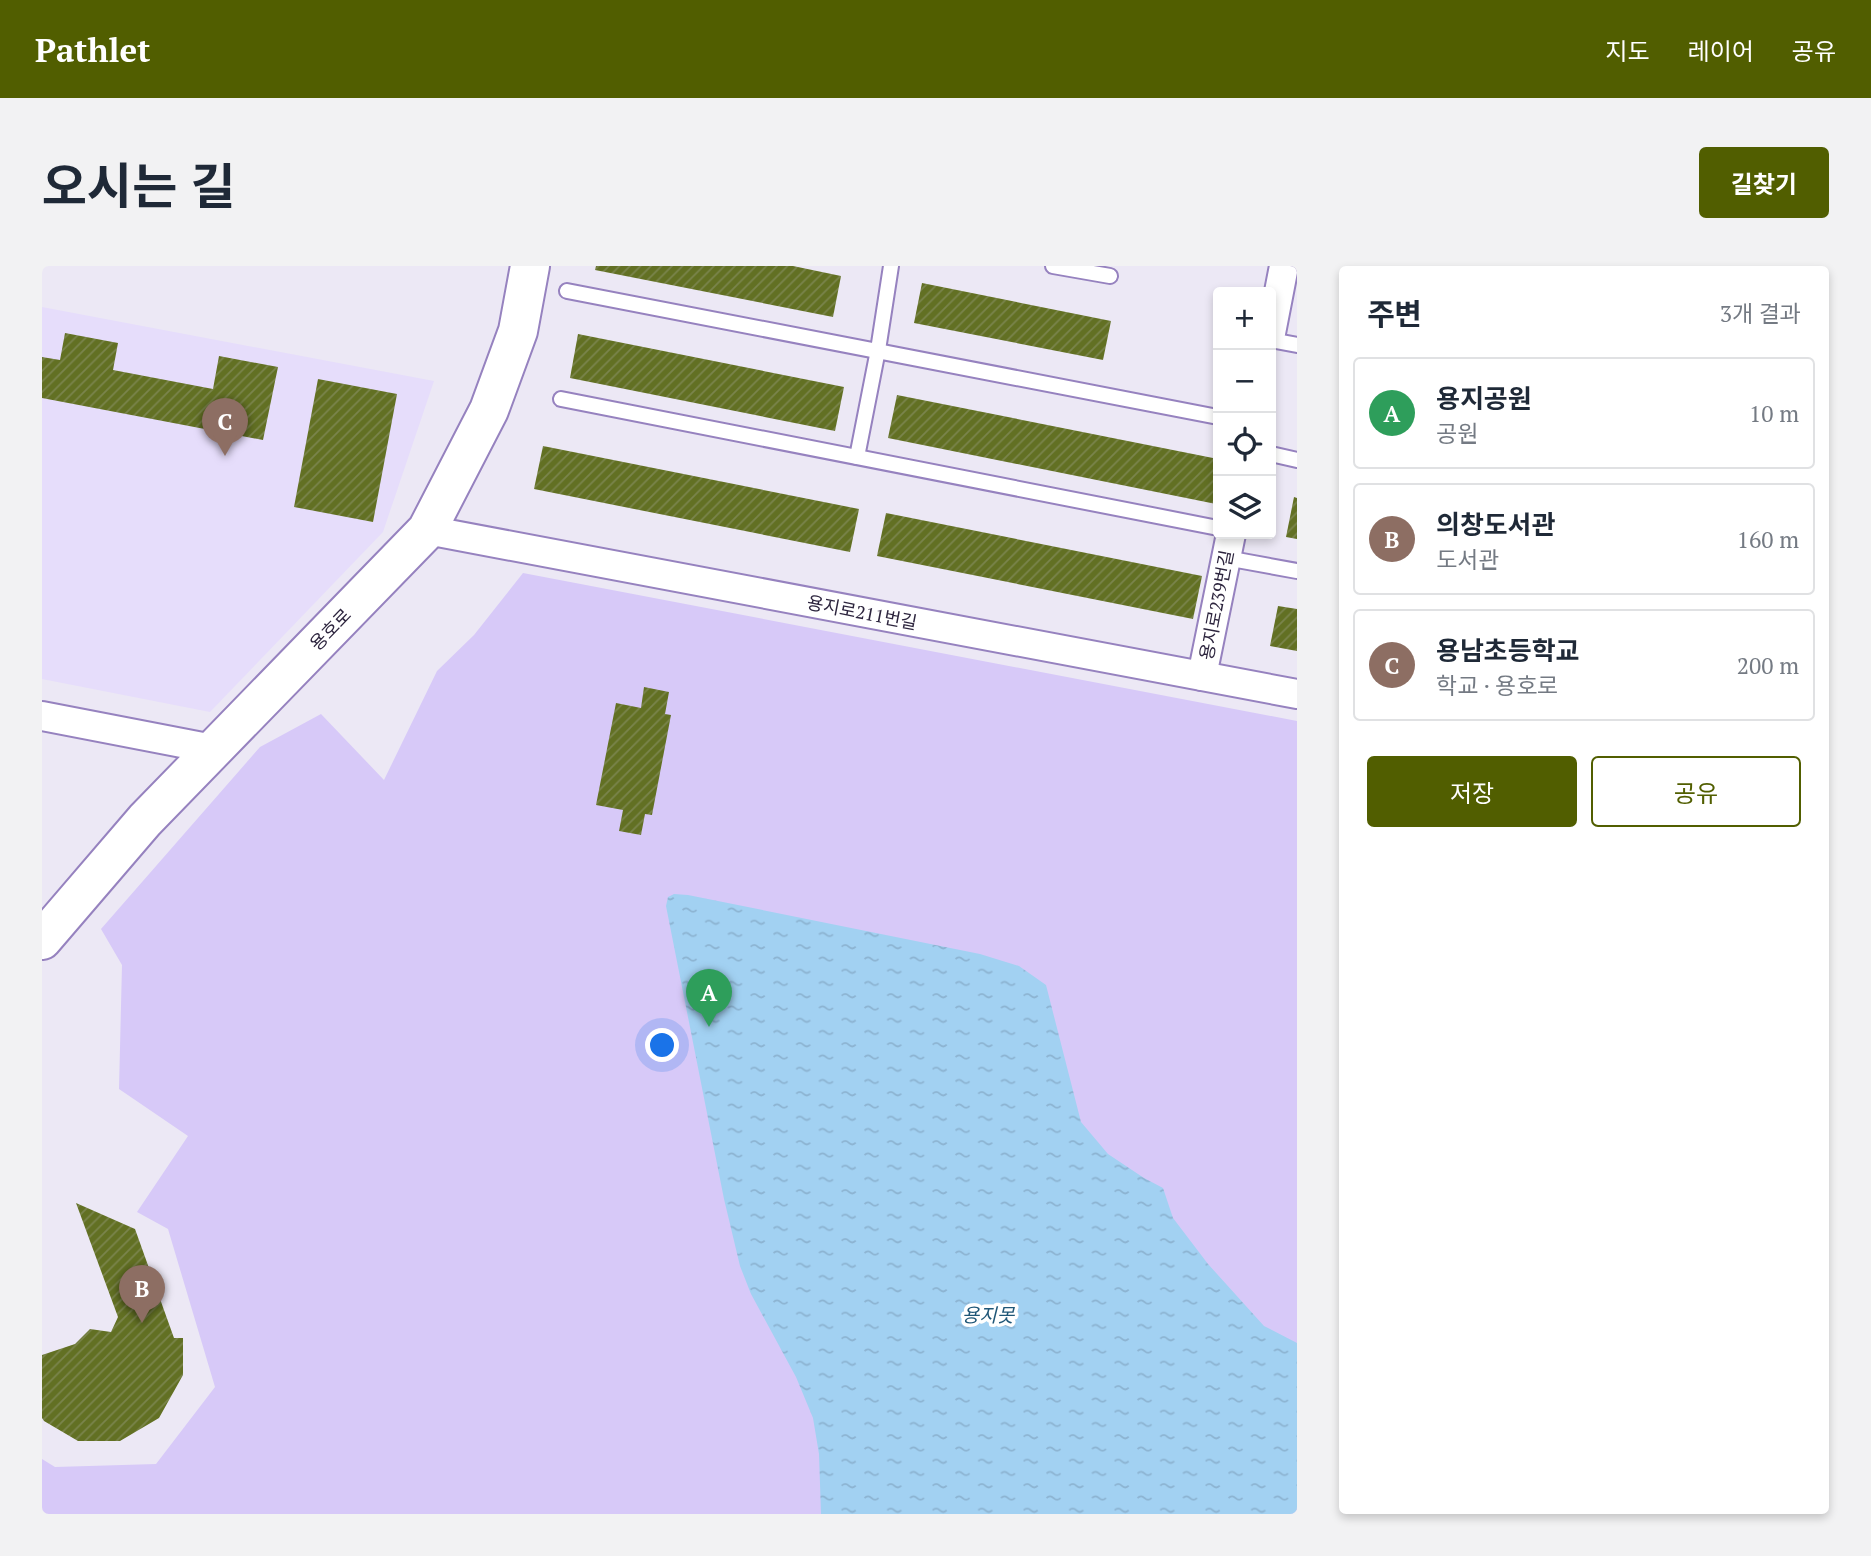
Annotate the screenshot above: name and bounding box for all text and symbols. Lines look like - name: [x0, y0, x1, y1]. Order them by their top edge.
- text: Pathlet: [35, 28, 150, 71]
- text: 지도: [1605, 35, 1650, 67]
- text: 레이어: [1688, 35, 1754, 67]
- text: 공유: [1792, 35, 1836, 67]
- button: 길찾기: [1699, 147, 1829, 218]
- text: 오시는 길: [42, 153, 236, 218]
- map controls: [1213, 287, 1276, 539]
- button: +: [1213, 287, 1276, 350]
- text: 주변: [1367, 294, 1422, 334]
- text: 3개 결과: [1720, 298, 1801, 329]
- button: −: [1213, 350, 1276, 413]
- text: 용지공원: [1436, 381, 1532, 415]
- pin: C: [202, 398, 248, 456]
- text: A: [1384, 398, 1400, 429]
- text: 10 m: [1749, 398, 1799, 429]
- button: locate: [1213, 413, 1276, 476]
- text: 공원: [1436, 418, 1478, 449]
- button: layers: [1213, 476, 1276, 539]
- text: 의창도서관: [1436, 507, 1556, 541]
- text: B: [1385, 524, 1399, 555]
- text: 160 m: [1737, 524, 1799, 555]
- text: 도서관: [1436, 544, 1499, 575]
- street label: 용지로239번길: [1194, 548, 1238, 662]
- street label: 용지로211번길: [805, 590, 919, 634]
- street label: 용호로: [304, 603, 356, 655]
- text: 용남초등학교: [1436, 633, 1580, 667]
- text: C: [1385, 650, 1400, 681]
- text: 200 m: [1737, 650, 1799, 681]
- text: 학교 · 용호로: [1436, 670, 1559, 701]
- button: 저장: [1367, 756, 1577, 827]
- button: 공유: [1591, 756, 1801, 827]
- pin: A: [686, 969, 732, 1027]
- your location: [645, 1028, 679, 1062]
- pin: B: [119, 1265, 165, 1323]
- water label: 용지못: [962, 1302, 1016, 1327]

